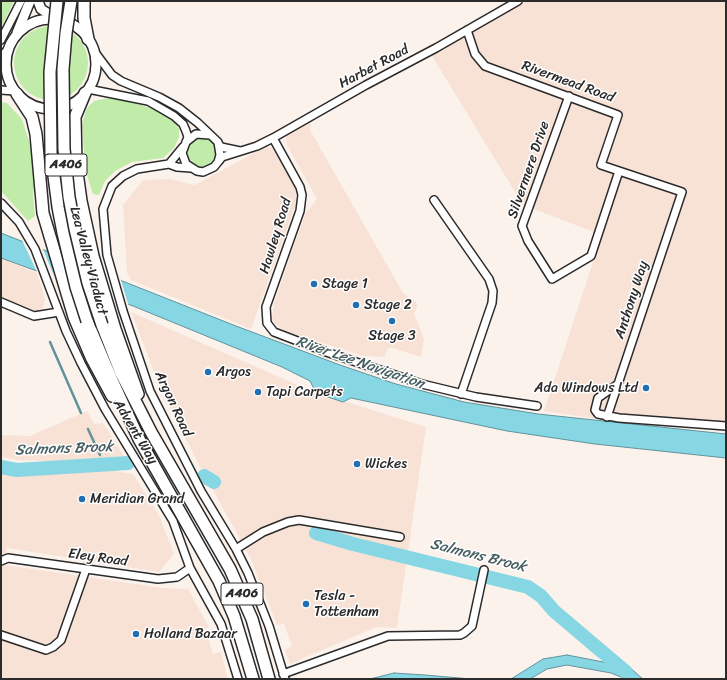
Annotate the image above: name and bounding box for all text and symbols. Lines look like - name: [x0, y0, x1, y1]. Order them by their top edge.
- street label: Harbet Road: [336, 42, 412, 92]
- street label: Rivermead Road: [519, 57, 617, 107]
- street label: Silvermere Drive: [504, 119, 554, 221]
- road number: A406: [45, 154, 87, 176]
- street label: Hawley Road: [256, 196, 296, 276]
- street label: Lea Valley Viaduct: [65, 205, 111, 317]
- street label: Anthony Way: [612, 259, 652, 341]
- place label: Stage 1: [322, 276, 368, 292]
- marker: Stage 1: [309, 279, 319, 289]
- place label: Stage 2: [364, 297, 412, 313]
- marker: Stage 2: [351, 300, 361, 310]
- marker: Stage 3: [387, 316, 397, 326]
- place label: Stage 3: [368, 328, 416, 344]
- water label: River Lee Navigation: [294, 333, 426, 393]
- place label: Argos: [216, 364, 251, 380]
- marker: Argos: [203, 367, 213, 377]
- street label: Argon Road: [151, 369, 195, 439]
- place label: Ada Windows Ltd: [534, 380, 638, 396]
- marker: Ada Windows Ltd: [641, 383, 651, 393]
- place label: Tapi Carpets: [266, 384, 343, 400]
- marker: Tapi Carpets: [253, 387, 263, 397]
- street label: Advent Way: [109, 397, 161, 467]
- water label: Salmons Brook: [15, 438, 113, 460]
- place label: Wickes: [365, 456, 407, 472]
- marker: Wickes: [352, 459, 362, 469]
- place label: Meridian Grand: [90, 491, 184, 507]
- marker: Meridian Grand: [77, 494, 87, 504]
- water label: Salmons Brook: [428, 535, 528, 577]
- street label: Eley Road: [67, 546, 129, 570]
- road number: A406: [221, 583, 263, 605]
- place label: Tesla - Tottenham: [314, 588, 379, 620]
- marker: Tesla - Tottenham: [301, 599, 311, 609]
- place label: Holland Bazaar: [144, 626, 237, 642]
- marker: Holland Bazaar: [131, 629, 141, 639]

